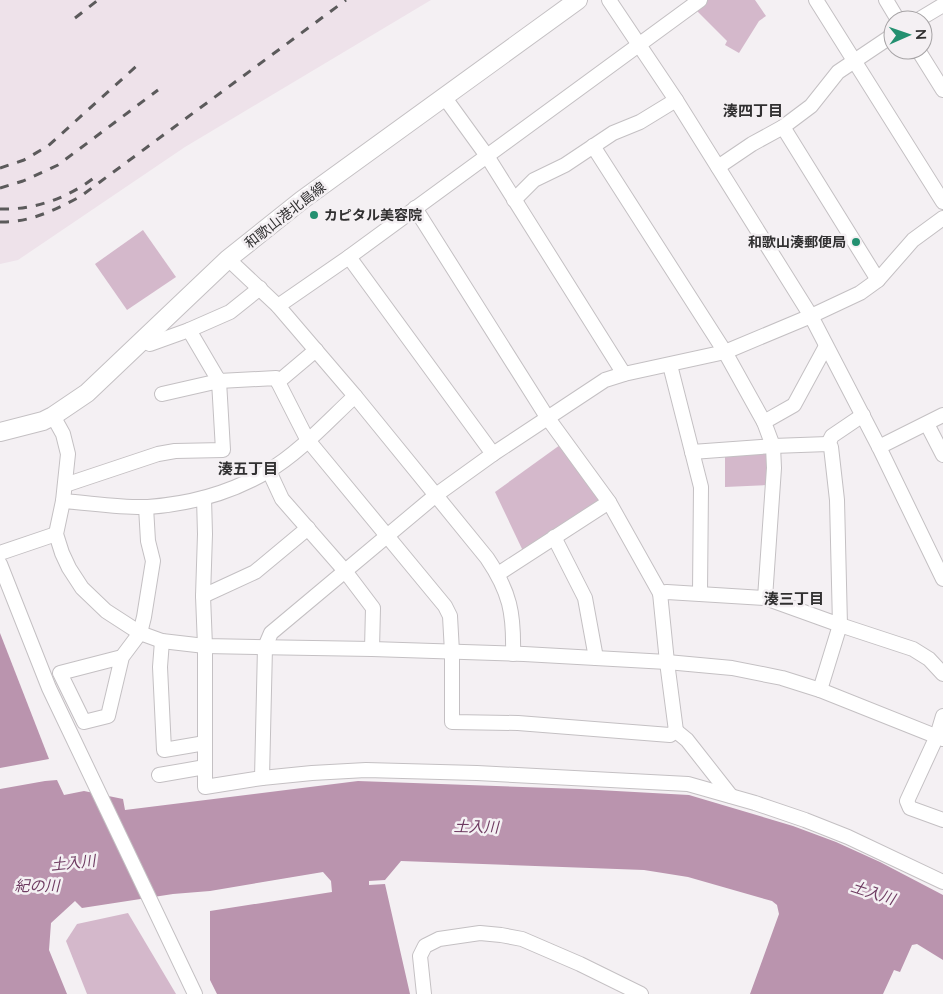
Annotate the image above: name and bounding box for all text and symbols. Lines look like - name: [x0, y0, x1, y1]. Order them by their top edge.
- north arrow: [883, 10, 933, 60]
- text: N: [913, 29, 930, 40]
- district label: 湊四丁目: [723, 101, 783, 119]
- street label: 和歌山港北島線: [241, 178, 329, 251]
- place label: カピタル美容院: [324, 206, 422, 223]
- marker: カピタル美容院: [308, 209, 320, 221]
- place label: 和歌山湊郵便局: [748, 233, 846, 250]
- marker: 和歌山湊郵便局: [850, 236, 862, 248]
- district label: 湊五丁目: [218, 459, 278, 477]
- district label: 湊三丁目: [764, 589, 824, 607]
- water label: 土入川: [453, 817, 501, 835]
- water label: 土入川: [50, 850, 98, 873]
- water label: 紀の川: [14, 876, 61, 894]
- water label: 土入川: [849, 877, 899, 908]

